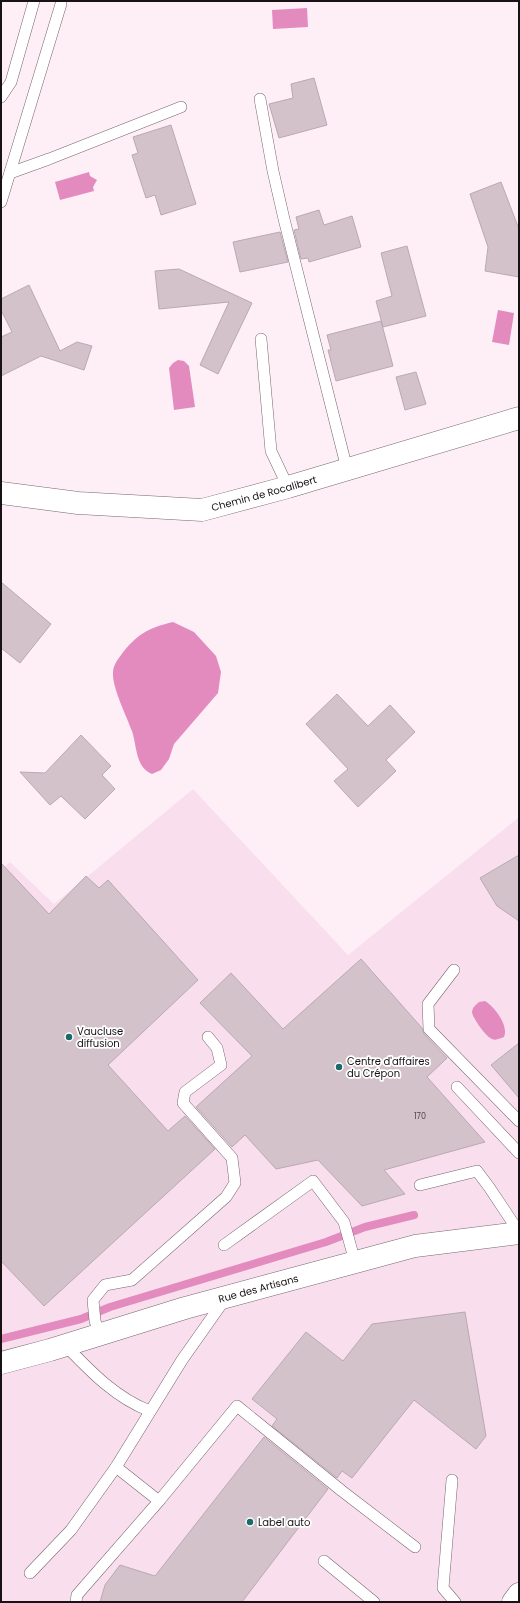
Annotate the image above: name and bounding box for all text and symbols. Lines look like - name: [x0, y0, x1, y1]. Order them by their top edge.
- street label: Chemin de Rocalibert: [210, 471, 319, 515]
- place label: Vaucluse diffusion: [77, 1024, 123, 1051]
- marker: Vaucluse diffusion: [64, 1032, 74, 1042]
- place label: Centre d'affaires du Crépon: [347, 1054, 430, 1081]
- marker: Centre d'affaires du Crépon: [334, 1062, 344, 1072]
- house number: 170: [414, 1111, 426, 1122]
- street label: Rue des Artisans: [217, 1270, 300, 1306]
- place label: Label auto: [258, 1515, 310, 1530]
- marker: Label auto: [245, 1517, 255, 1527]

